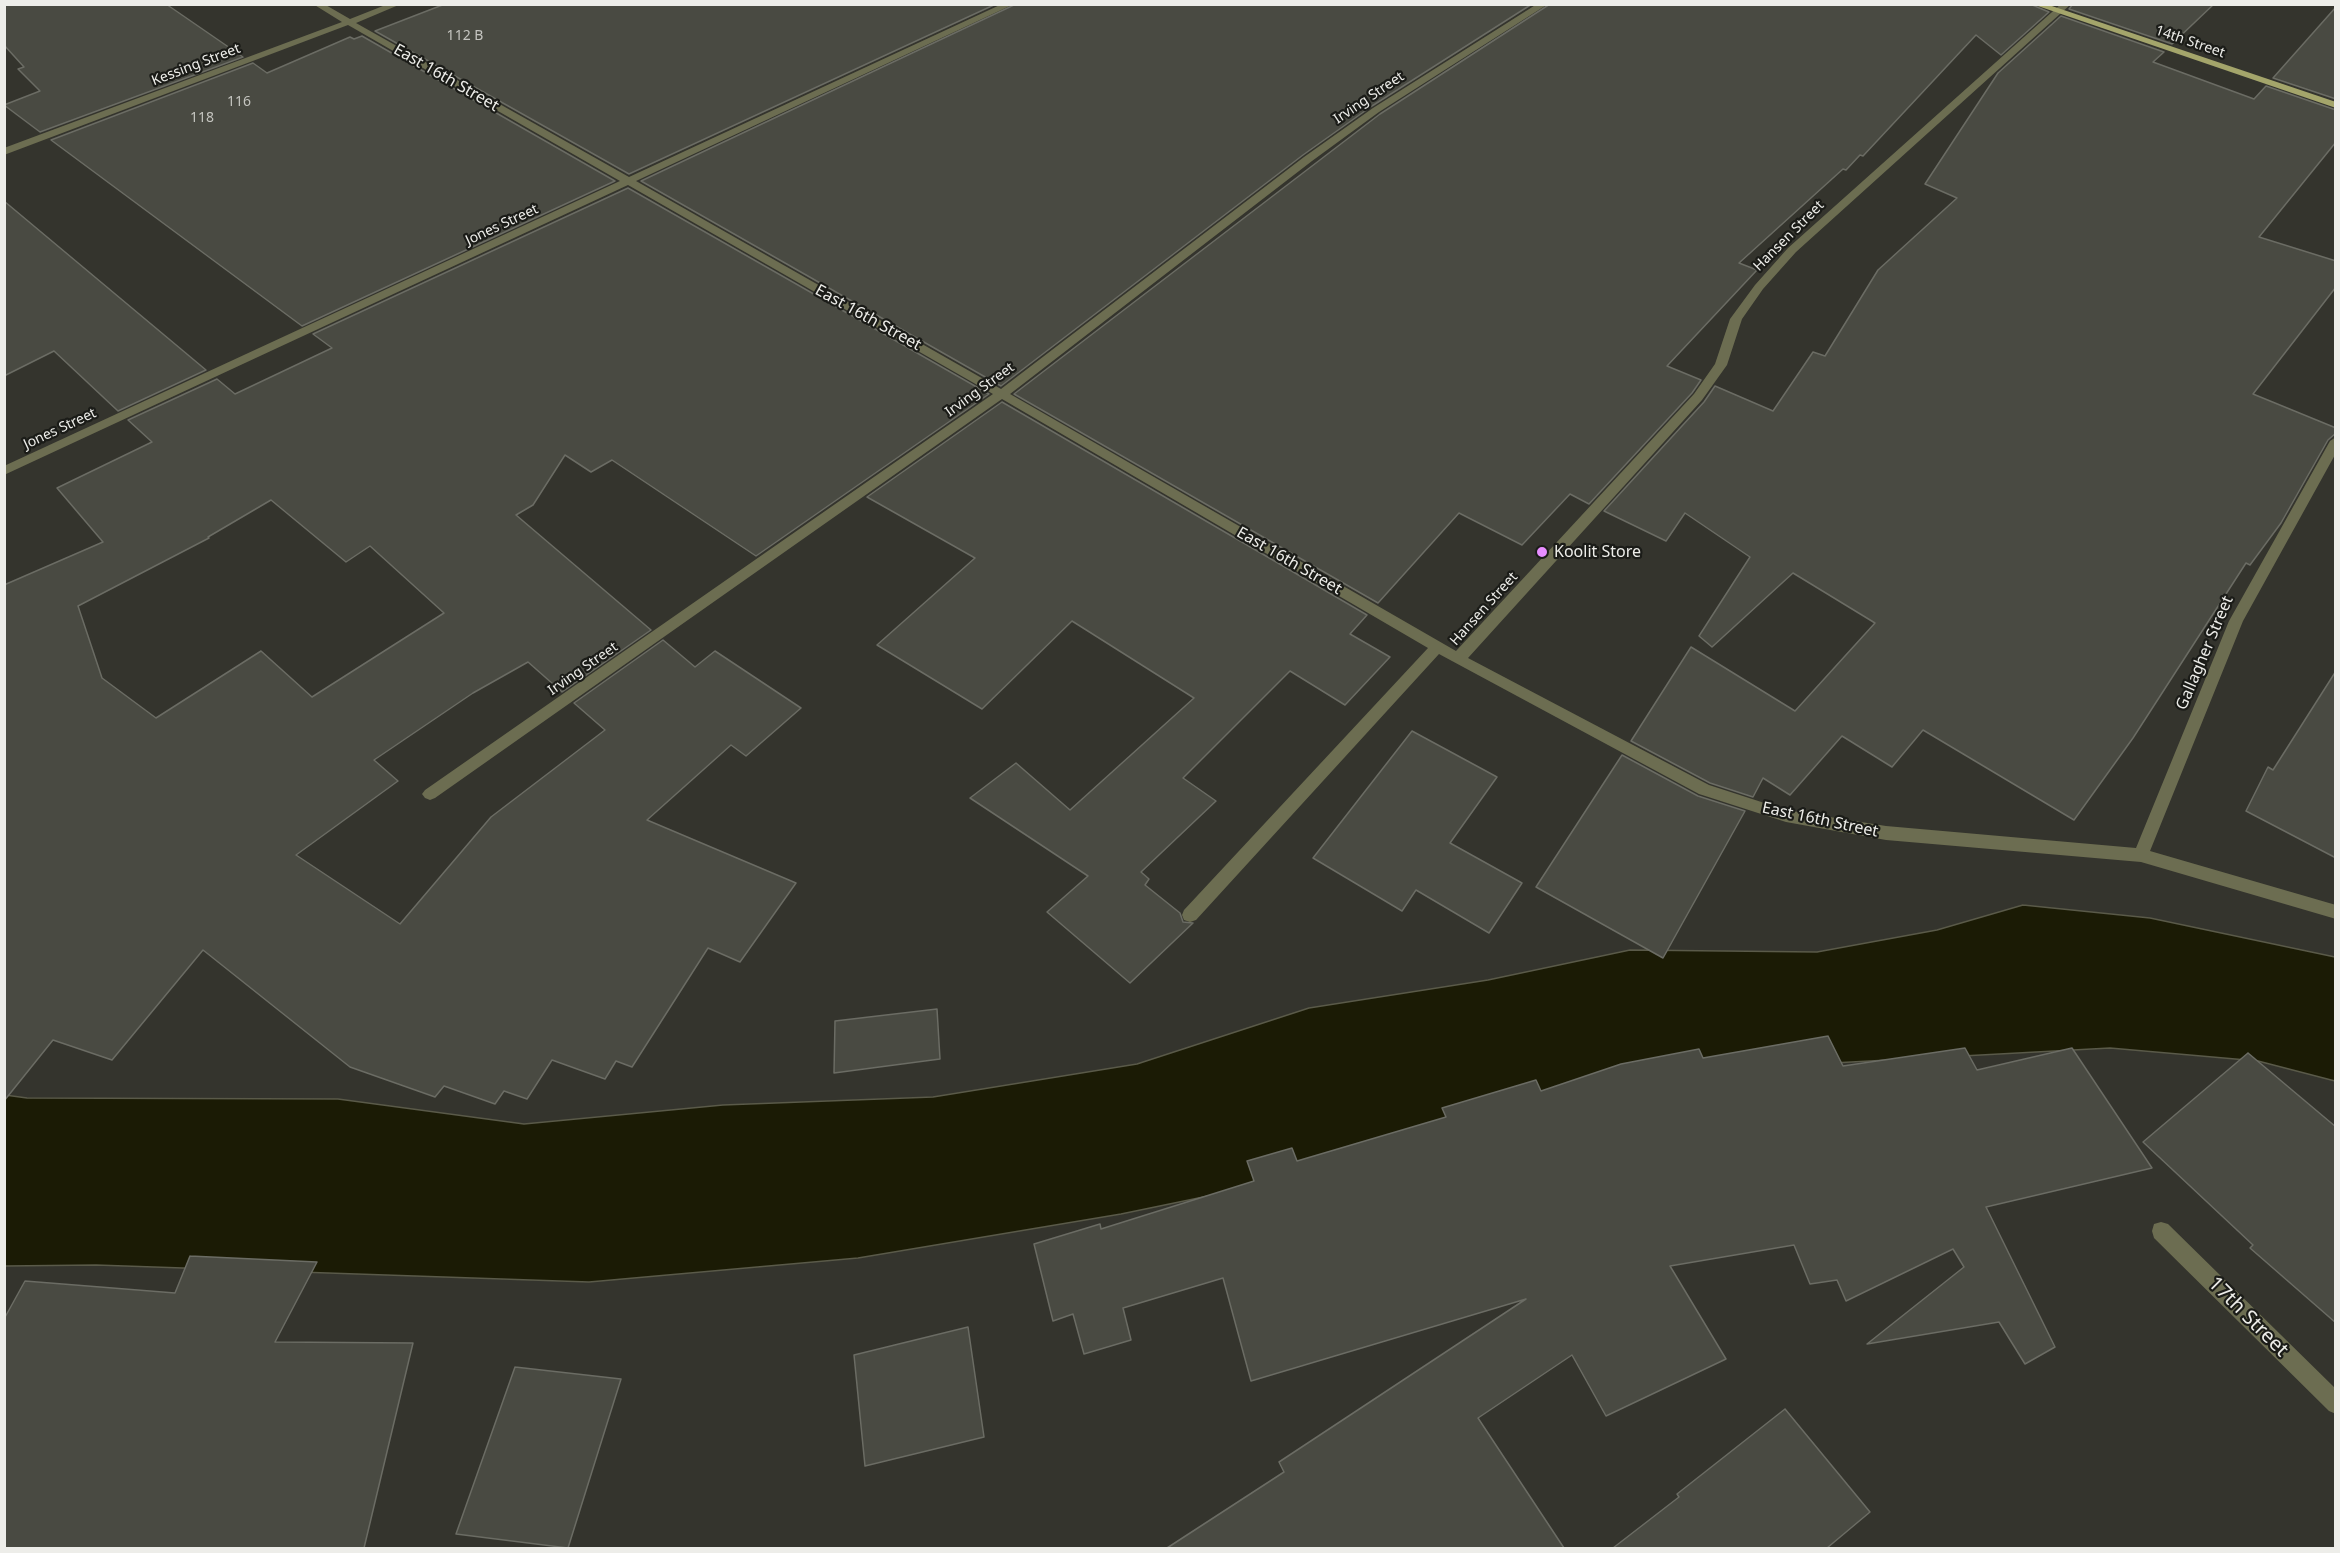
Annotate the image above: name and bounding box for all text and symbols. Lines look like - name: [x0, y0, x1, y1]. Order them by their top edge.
- street label: 14th Street: [2153, 22, 2227, 62]
- house number: 112 B: [447, 28, 483, 44]
- street label: Kessing Street: [149, 40, 243, 90]
- street label: East 16th Street: [390, 40, 502, 116]
- street label: Irving Street: [1331, 68, 1407, 128]
- house number: 116: [227, 94, 251, 110]
- house number: 118: [190, 110, 214, 126]
- street label: Hansen Street: [1750, 197, 1828, 275]
- street label: Jones Street: [463, 201, 541, 249]
- street label: East 16th Street: [812, 281, 924, 355]
- street label: Irving Street: [942, 359, 1018, 421]
- street label: Jones Street: [21, 405, 99, 453]
- street label: East 16th Street: [1233, 523, 1345, 599]
- place label: Koolit Store: [1554, 542, 1641, 562]
- marker: Koolit Store: [1535, 545, 1549, 559]
- street label: Hansen Street: [1447, 569, 1521, 649]
- street label: Gallagher Street: [2172, 593, 2238, 713]
- street label: Irving Street: [545, 639, 621, 699]
- street label: East 16th Street: [1760, 798, 1880, 842]
- street label: 17th Street: [2203, 1272, 2293, 1362]

